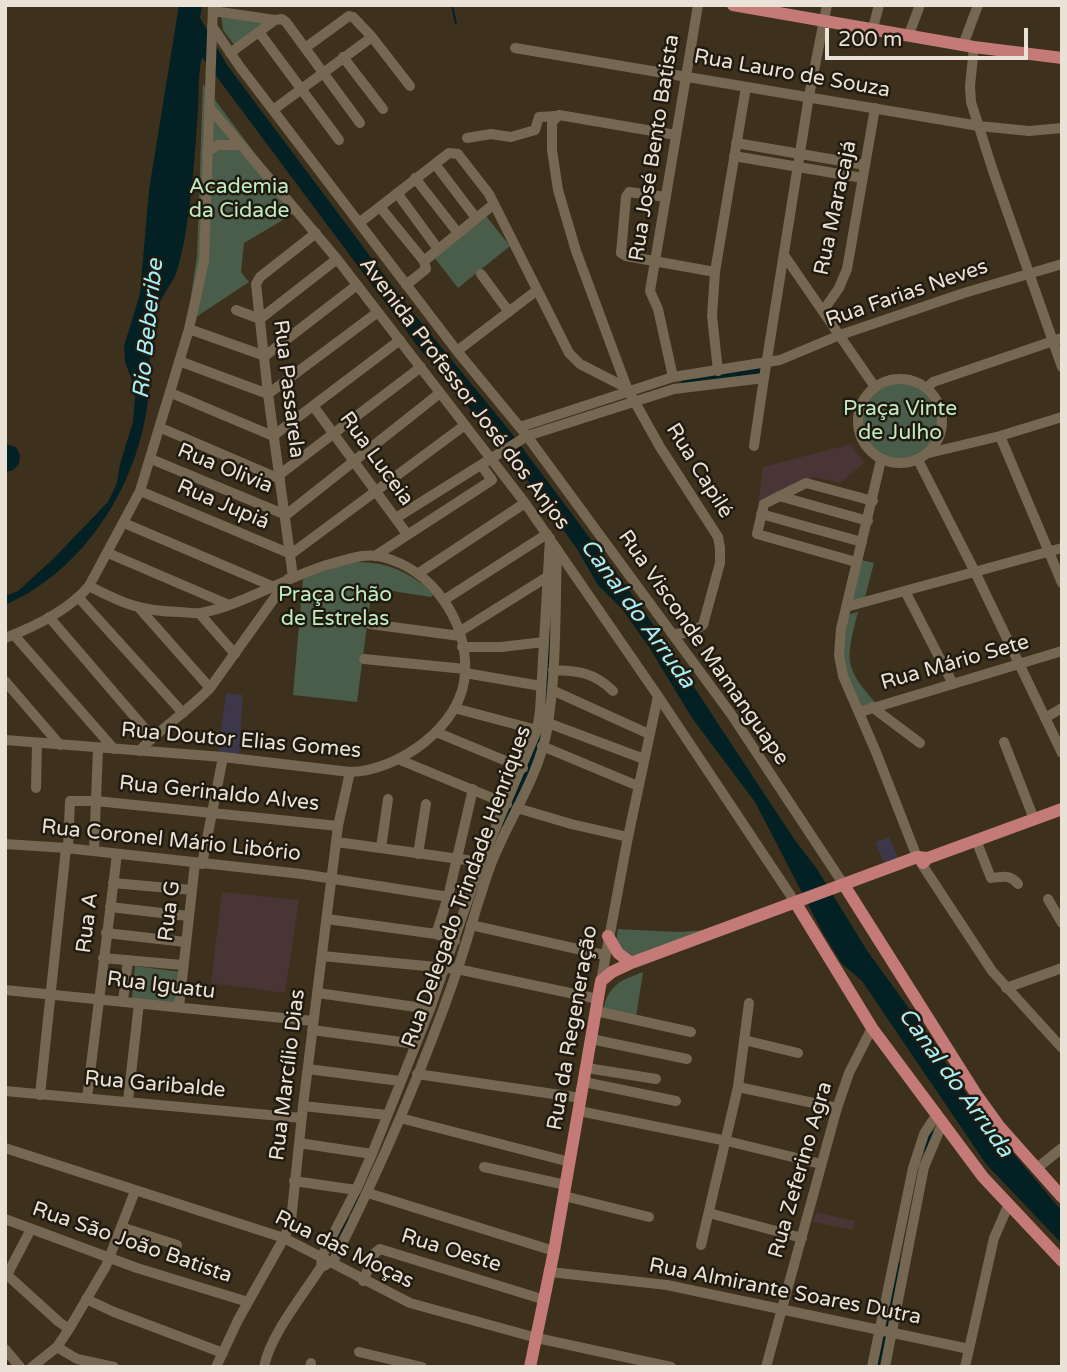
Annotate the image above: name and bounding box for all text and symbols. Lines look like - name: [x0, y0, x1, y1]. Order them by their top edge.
- scale bar: [829, 14, 1032, 58]
- text: 200 m: [838, 27, 902, 52]
- street label: Rua José Bento Batista: [625, 33, 685, 263]
- street label: Rua Lauro de Souza: [692, 44, 892, 104]
- street label: Rua Maracajá: [809, 138, 863, 278]
- park label: Academia da Cidade: [189, 174, 289, 224]
- street label: Avenida Professor José dos Anjos: [353, 253, 575, 535]
- street label: Rua Farias Neves: [823, 254, 991, 334]
- water label: Rio Beberibe: [128, 258, 170, 400]
- street label: Rua Passarela: [267, 318, 309, 460]
- park label: Praça Vinte de Julho: [843, 396, 957, 446]
- street label: Rua Luceia: [334, 407, 418, 511]
- street label: Rua Capilé: [660, 419, 738, 523]
- street label: Rua Olivia: [174, 438, 276, 500]
- street label: Rua Jupiá: [173, 474, 273, 536]
- street label: Rua Visconde Mamanguape: [612, 526, 794, 770]
- water label: Canal do Arruda: [573, 534, 701, 694]
- park label: Praça Chão de Estrelas: [278, 582, 392, 632]
- street label: Rua Mário Sete: [878, 630, 1032, 696]
- street label: Rua Doutor Elias Gomes: [120, 718, 362, 764]
- street label: Rua Delegado Trindade Henriques: [397, 723, 537, 1051]
- street label: Rua Gerinaldo Alves: [118, 771, 320, 817]
- street label: Rua Coronel Mário Libório: [40, 815, 302, 867]
- street label: Rua G: [154, 879, 186, 943]
- street label: Rua A: [72, 891, 104, 955]
- street label: Rua da Regeneração: [543, 924, 603, 1132]
- street label: Rua Iguatu: [105, 967, 217, 1005]
- street label: Rua Marcílio Dias: [265, 988, 311, 1162]
- water label: Canal do Arruda: [891, 1003, 1019, 1163]
- street label: Rua Garibalde: [83, 1066, 227, 1104]
- street label: Rua Zeferino Agra: [764, 1079, 838, 1261]
- street label: Rua São João Batista: [29, 1197, 235, 1289]
- street label: Rua das Moças: [270, 1205, 418, 1295]
- street label: Rua Oeste: [398, 1224, 504, 1278]
- street label: Rua Almirante Soares Dutra: [647, 1253, 923, 1331]

